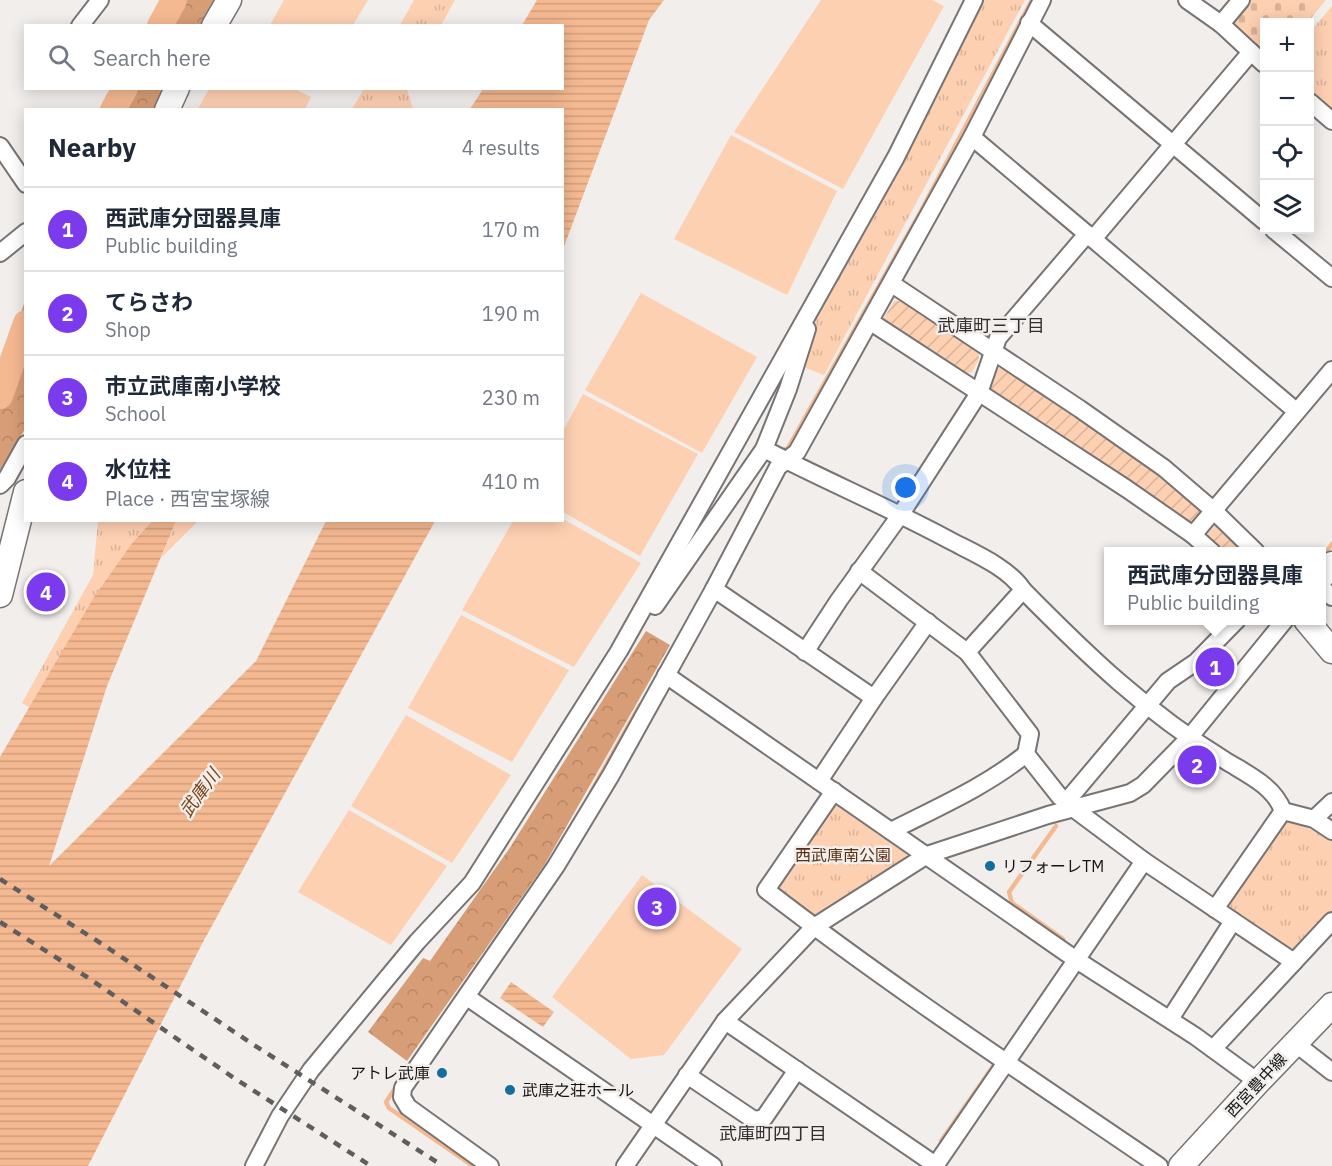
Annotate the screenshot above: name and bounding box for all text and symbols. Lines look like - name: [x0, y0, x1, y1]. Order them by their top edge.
- map controls: [1260, 18, 1314, 234]
- button: +: [1260, 18, 1314, 72]
- search box: [24, 24, 564, 90]
- icon: search: [45, 41, 78, 74]
- text: Search here: [93, 43, 211, 72]
- button: −: [1260, 72, 1314, 126]
- button: locate: [1260, 126, 1314, 180]
- text: Nearby: [48, 130, 136, 164]
- text: 4 results: [462, 134, 540, 161]
- button: layers: [1260, 180, 1314, 234]
- text: 西武庫分団器具庫: [105, 203, 281, 232]
- text: 1: [62, 216, 74, 243]
- text: 170 m: [482, 216, 540, 243]
- text: Public building: [105, 232, 237, 259]
- text: てらさわ: [105, 287, 193, 316]
- text: 2: [62, 300, 74, 327]
- text: 190 m: [482, 300, 540, 327]
- district label: 武庫町三丁目: [937, 314, 1045, 337]
- text: Shop: [105, 316, 151, 343]
- text: 市立武庫南小学校: [105, 371, 281, 400]
- text: 3: [62, 384, 74, 411]
- text: 230 m: [482, 384, 540, 411]
- text: School: [105, 400, 166, 427]
- text: 水位柱: [105, 454, 171, 483]
- text: 4: [62, 468, 74, 495]
- text: 410 m: [482, 468, 540, 495]
- your location: [891, 473, 920, 502]
- text: Place · 西宮宝塚線: [105, 485, 270, 512]
- popup: [1104, 547, 1326, 625]
- text: 西武庫分団器具庫: [1127, 560, 1303, 589]
- pin: 4: [26, 570, 66, 614]
- text: Public building: [1127, 589, 1259, 616]
- pin: 1: [1196, 644, 1234, 690]
- pin: 2: [1178, 742, 1216, 788]
- water label: 武庫川: [174, 762, 226, 821]
- park label: 西武庫南公園: [795, 845, 891, 865]
- place label: リフォーレTM: [1002, 856, 1104, 876]
- marker: リフォーレTM: [983, 859, 997, 873]
- pin: 3: [638, 884, 676, 930]
- street label: 西宮豊中線: [1221, 1049, 1291, 1121]
- place label: アトレ武庫: [350, 1063, 430, 1083]
- marker: アトレ武庫: [435, 1066, 449, 1080]
- place label: 武庫之荘ホール: [522, 1080, 634, 1100]
- marker: 武庫之荘ホール: [503, 1083, 517, 1097]
- district label: 武庫町四丁目: [719, 1122, 827, 1145]

